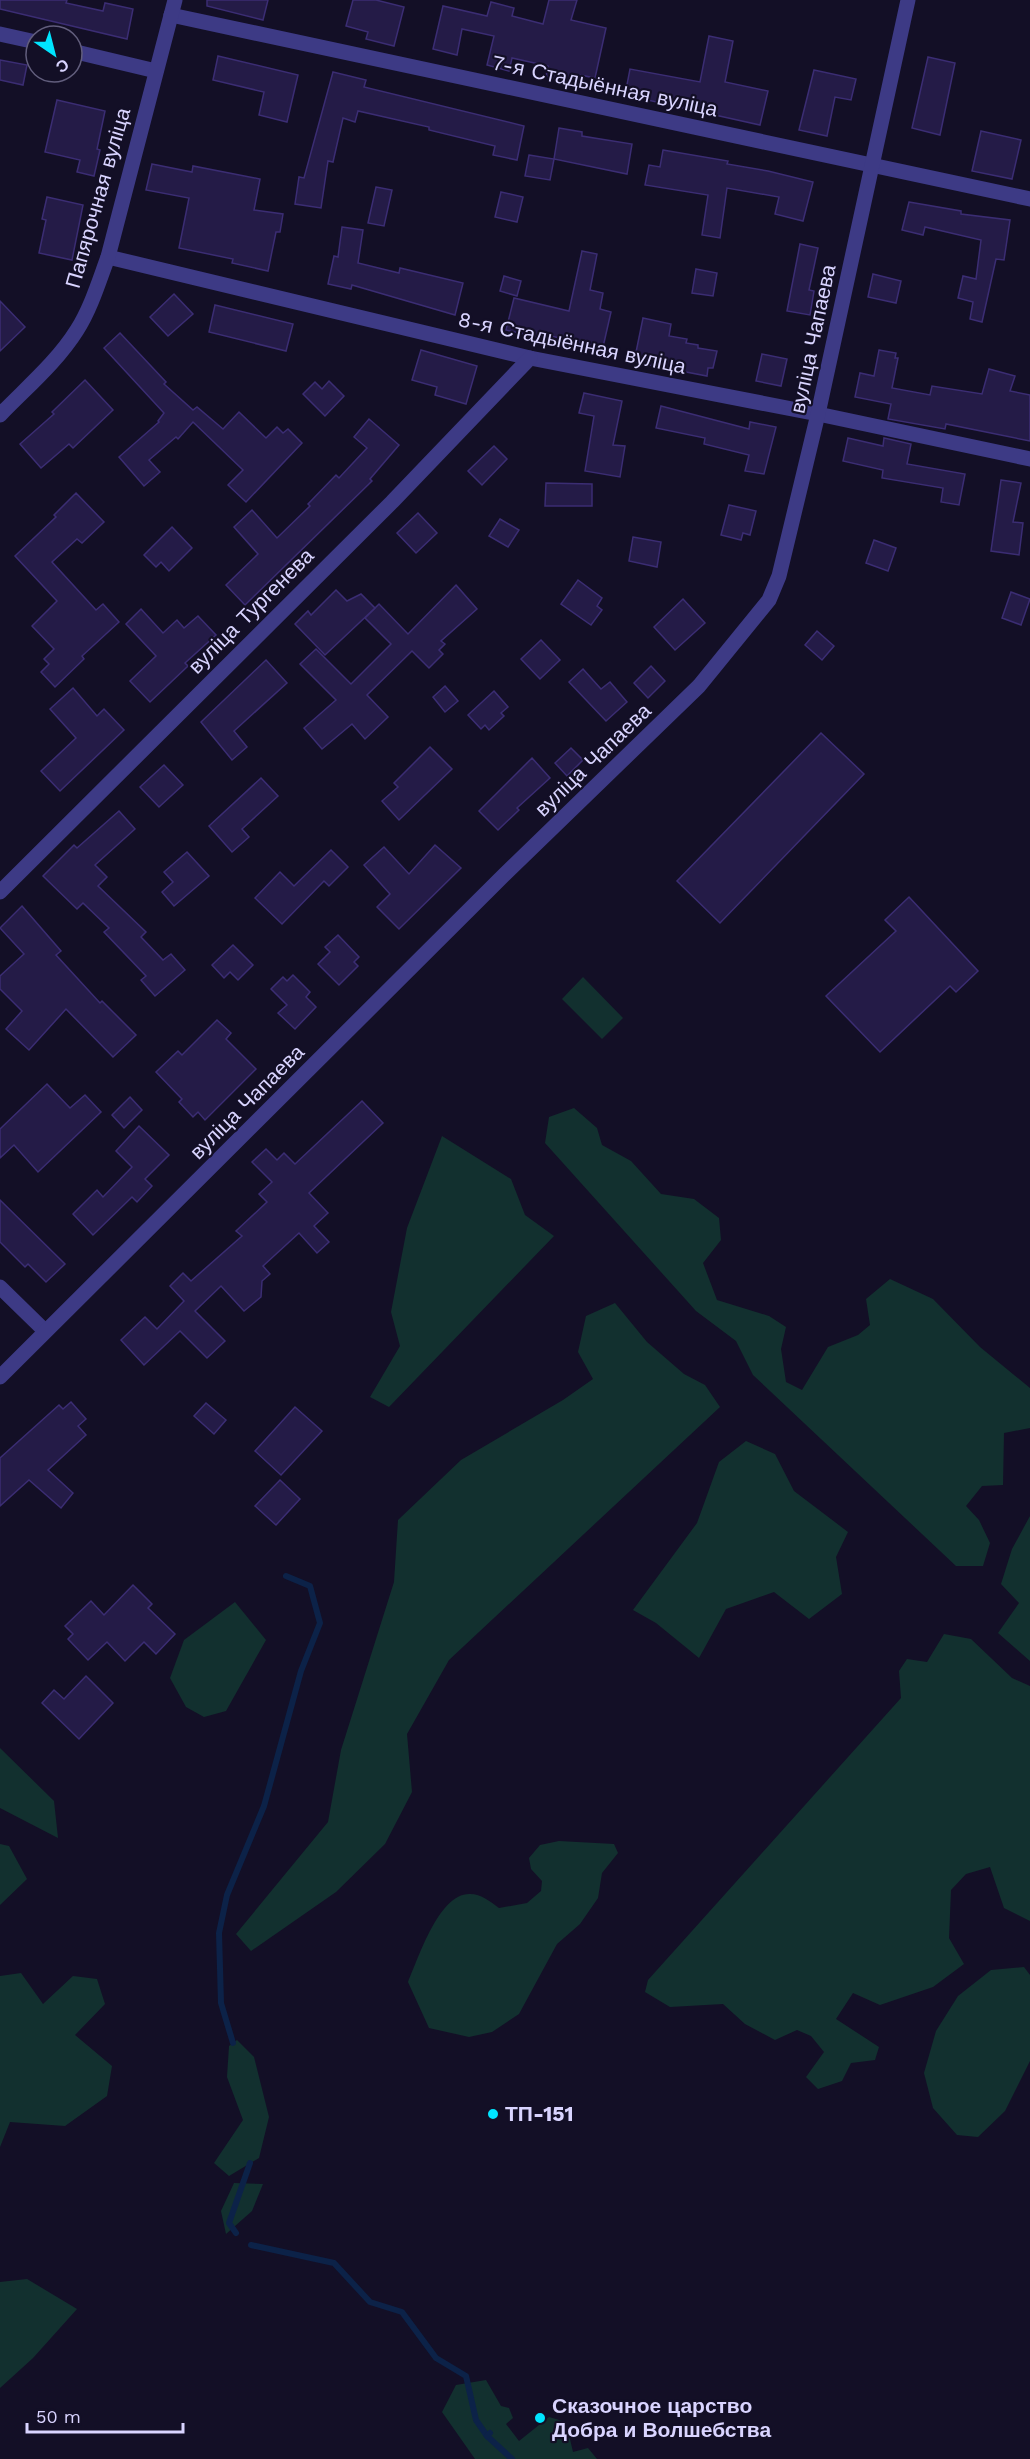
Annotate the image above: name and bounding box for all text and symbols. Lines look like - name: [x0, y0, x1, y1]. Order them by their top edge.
- north arrow: [24, 24, 84, 84]
- street label: 7-я Стадыённая вуліца: [490, 49, 720, 122]
- text: С: [52, 55, 73, 77]
- street label: Папярочная вуліца: [60, 104, 135, 291]
- street label: вуліца Чапаева: [785, 262, 841, 416]
- street label: 8-я Стадыённая вуліца: [456, 306, 689, 379]
- street label: вуліца Тургенева: [183, 543, 319, 678]
- street label: вуліца Чапаева: [529, 698, 656, 821]
- street label: вуліца Чапаева: [184, 1039, 309, 1164]
- place label: ТП-151: [505, 2101, 574, 2126]
- marker: ТП-151: [486, 2107, 500, 2121]
- place label: Сказочное царство Добра и Волшебства: [552, 2393, 771, 2442]
- scale bar: [27, 2396, 183, 2434]
- text: 50 m: [36, 2406, 81, 2427]
- marker: Сказочное царство Добра и Волшебства: [533, 2411, 547, 2425]

